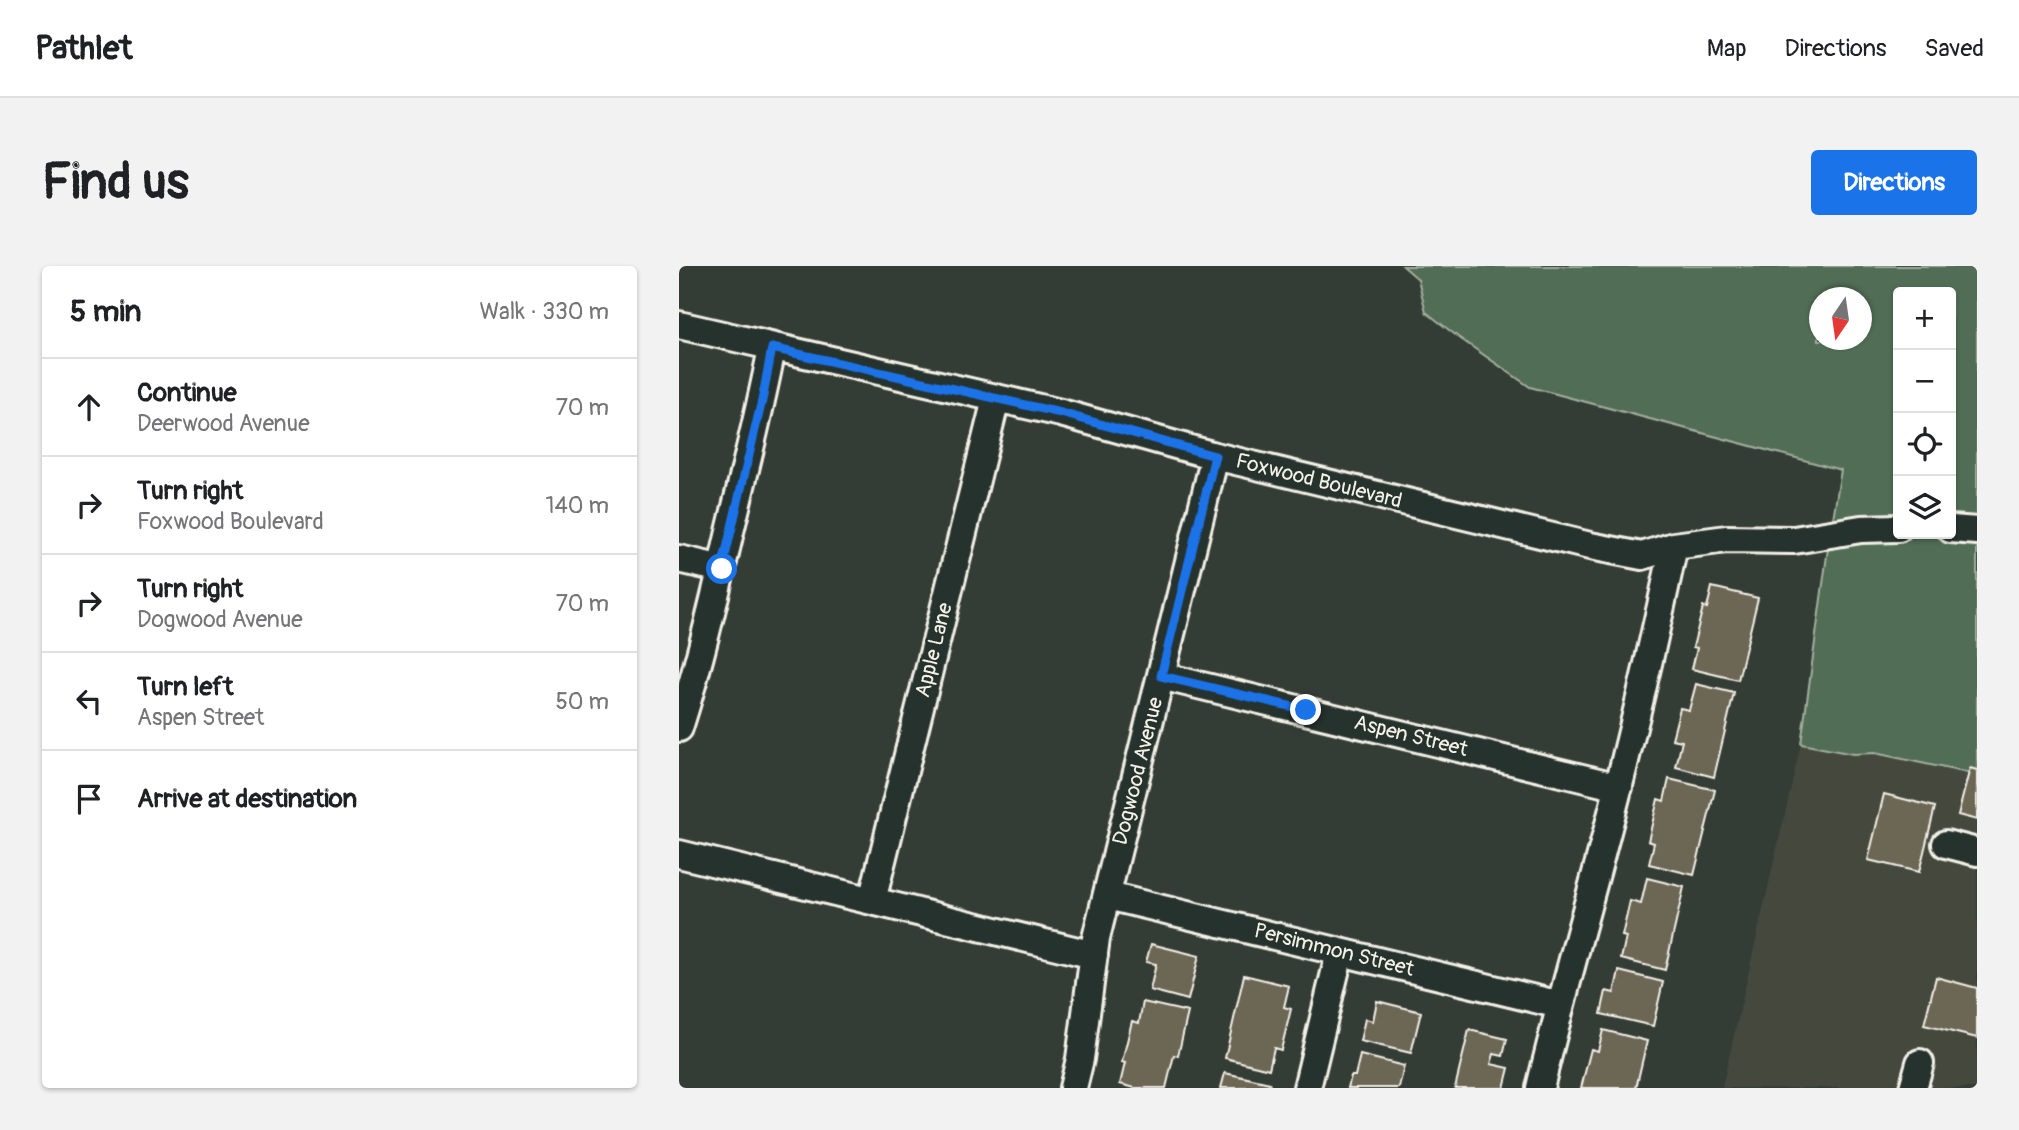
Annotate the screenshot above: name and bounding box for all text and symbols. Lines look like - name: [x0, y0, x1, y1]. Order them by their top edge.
- text: Pathlet: [35, 28, 132, 69]
- text: Map: [1707, 34, 1747, 63]
- text: Directions: [1785, 34, 1886, 63]
- text: Saved: [1924, 34, 1984, 63]
- button: Directions: [1811, 150, 1977, 215]
- text: Find us: [42, 152, 189, 213]
- north arrow: [1809, 287, 1872, 350]
- map controls: [1893, 287, 1956, 539]
- button: +: [1893, 287, 1956, 350]
- text: 5 min: [70, 293, 141, 330]
- text: Walk · 330 m: [479, 297, 609, 326]
- button: −: [1893, 350, 1956, 413]
- text: Continue: [137, 377, 237, 409]
- icon: ahead: [70, 388, 108, 426]
- text: 70 m: [556, 393, 609, 422]
- text: Deerwood Avenue: [137, 409, 310, 438]
- button: locate: [1893, 413, 1956, 476]
- street label: Foxwood Boulevard: [1233, 447, 1405, 515]
- text: Turn right: [137, 475, 243, 507]
- button: layers: [1893, 476, 1956, 539]
- icon: right: [70, 486, 108, 524]
- text: 140 m: [546, 491, 609, 520]
- text: Foxwood Boulevard: [137, 507, 324, 536]
- route start: [706, 553, 737, 584]
- text: Turn right: [137, 573, 243, 605]
- icon: right: [70, 584, 108, 622]
- text: 70 m: [556, 589, 609, 618]
- street label: Apple Lane: [909, 599, 959, 700]
- text: Dogwood Avenue: [137, 605, 303, 634]
- text: Turn left: [137, 671, 233, 703]
- icon: left: [70, 682, 108, 720]
- text: 50 m: [555, 687, 609, 716]
- street label: Dogwood Avenue: [1107, 694, 1170, 848]
- route end: [1290, 694, 1321, 725]
- text: Aspen Street: [137, 703, 264, 732]
- street label: Aspen Street: [1351, 709, 1471, 763]
- icon: arrive: [70, 780, 108, 818]
- text: Arrive at destination: [137, 783, 357, 815]
- street label: Persimmon Street: [1251, 917, 1417, 983]

